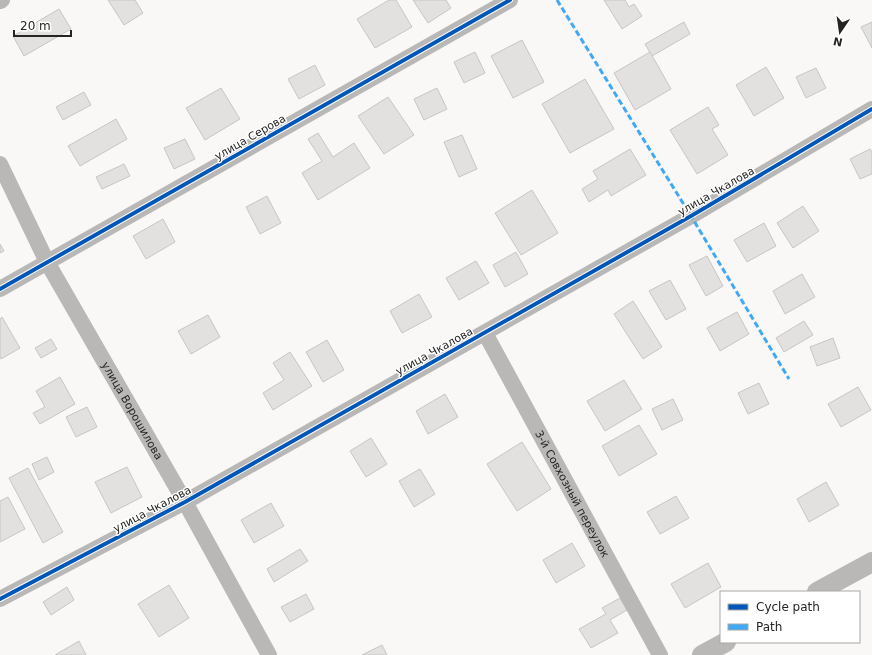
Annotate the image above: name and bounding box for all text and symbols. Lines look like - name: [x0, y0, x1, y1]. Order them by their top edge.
- scale bar: [14, 12, 71, 38]
- north arrow: [820, 12, 860, 52]
- text: 20 m: [20, 19, 51, 33]
- text: N: [832, 34, 844, 49]
- street label: улица Серова: [212, 112, 288, 163]
- street label: улица Чкалова: [676, 164, 757, 219]
- street label: улица Чкалова: [393, 325, 475, 378]
- street label: улица Ворошилова: [99, 360, 165, 462]
- street label: 3-й Совхозный переулок: [532, 428, 612, 560]
- street label: улица Чкалова: [111, 483, 193, 535]
- legend: [720, 591, 860, 643]
- text: Cycle path: [756, 600, 820, 614]
- text: Path: [756, 620, 782, 634]

